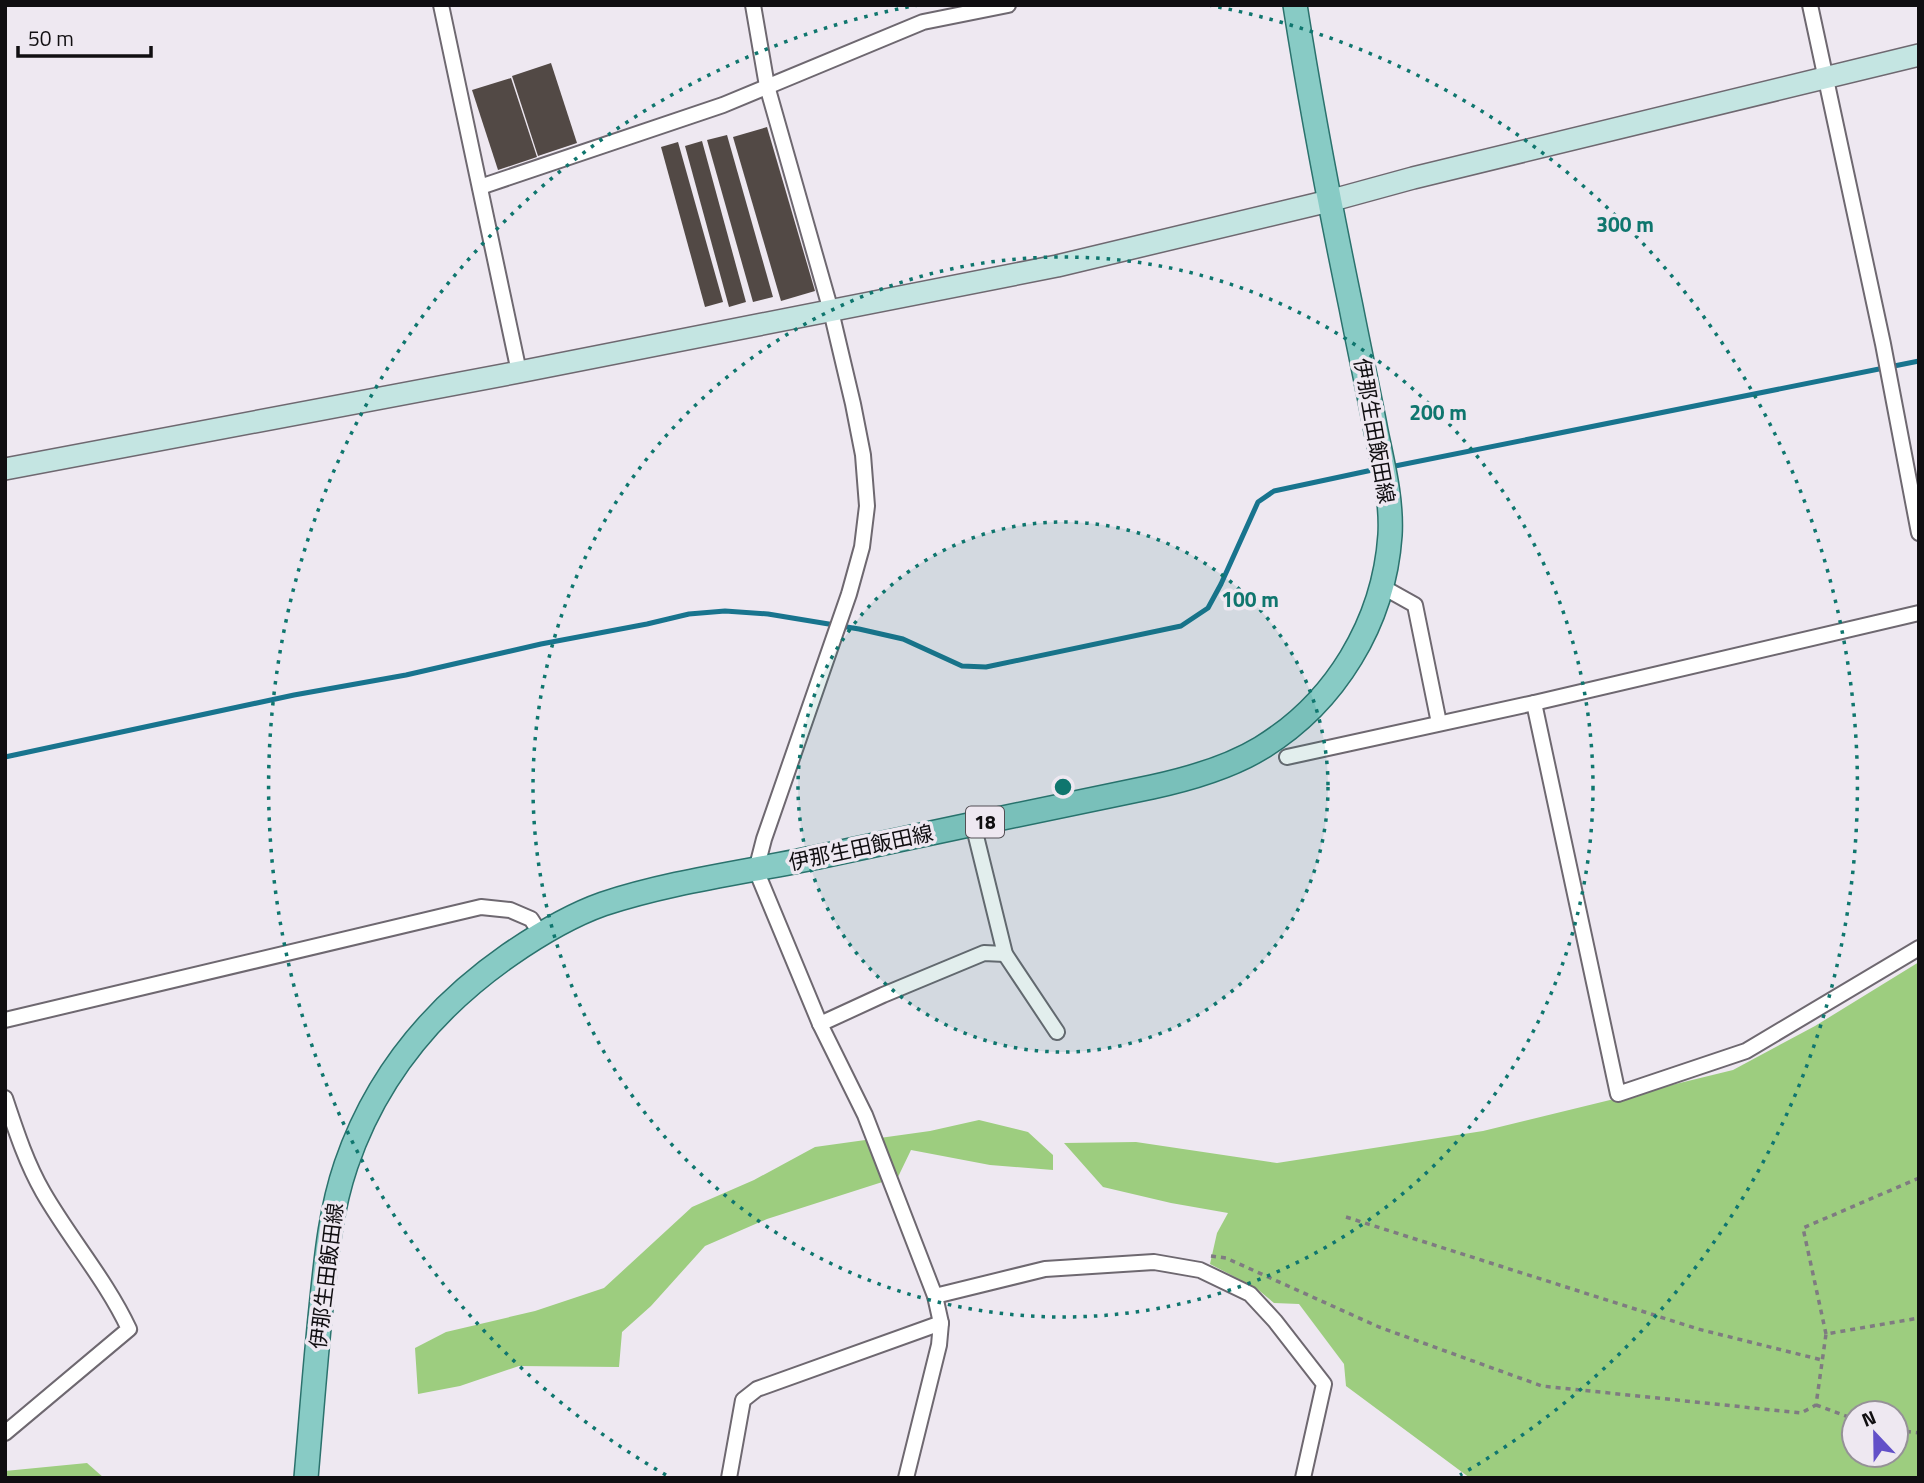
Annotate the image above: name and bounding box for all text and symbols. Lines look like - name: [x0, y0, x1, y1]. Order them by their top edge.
- scale bar: [18, 14, 150, 58]
- text: 50 m: [28, 22, 74, 54]
- text: 300 m: [1596, 208, 1654, 240]
- street label: 伊那生田飯田線: [1346, 356, 1404, 506]
- text: 200 m: [1409, 396, 1467, 428]
- text: 100 m: [1221, 583, 1279, 615]
- centre of rings: [1051, 775, 1075, 799]
- road number: 18: [966, 806, 1004, 838]
- street label: 伊那生田飯田線: [786, 816, 936, 878]
- street label: 伊那生田飯田線: [301, 1201, 351, 1351]
- north arrow: [1840, 1399, 1910, 1469]
- text: N: [1857, 1402, 1880, 1434]

